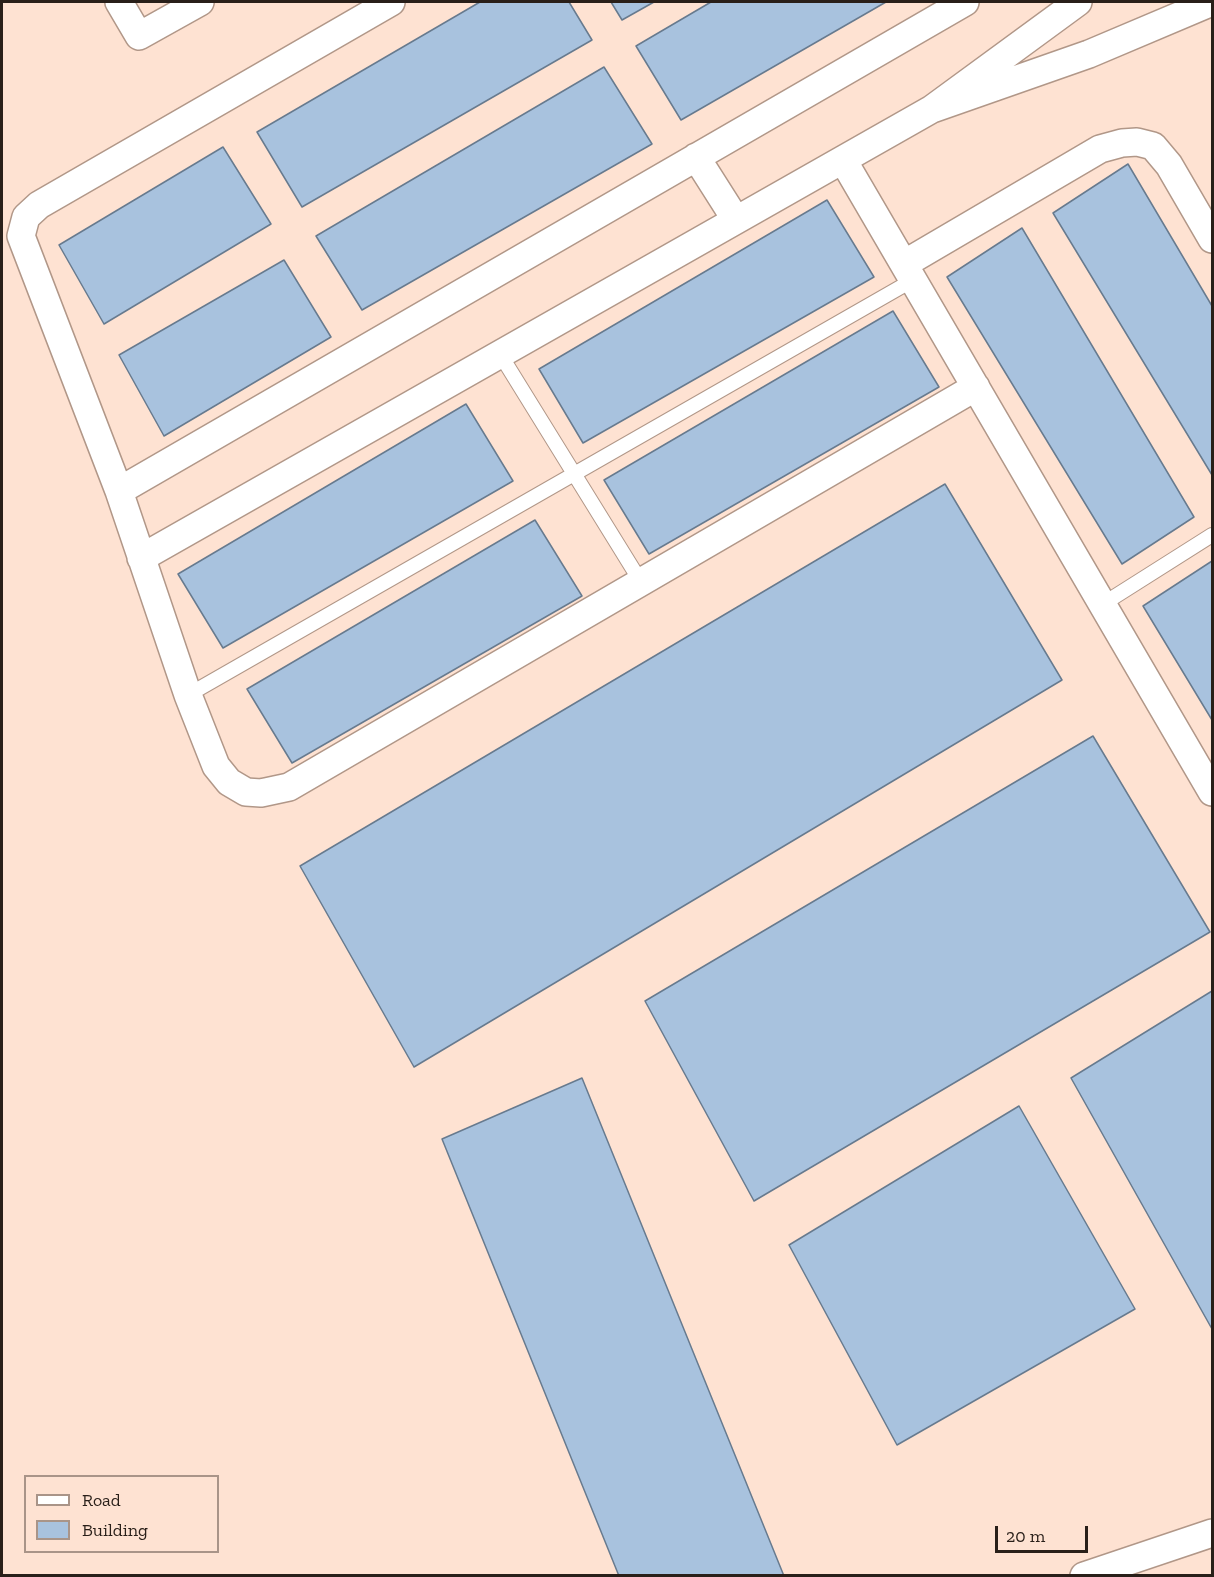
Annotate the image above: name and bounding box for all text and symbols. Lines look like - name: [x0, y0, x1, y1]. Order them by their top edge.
- legend: [24, 1475, 219, 1553]
- text: Road: [82, 1489, 121, 1511]
- scale bar: [998, 1514, 1091, 1552]
- text: Building: [82, 1519, 148, 1541]
- text: 20 m: [1006, 1525, 1045, 1547]

